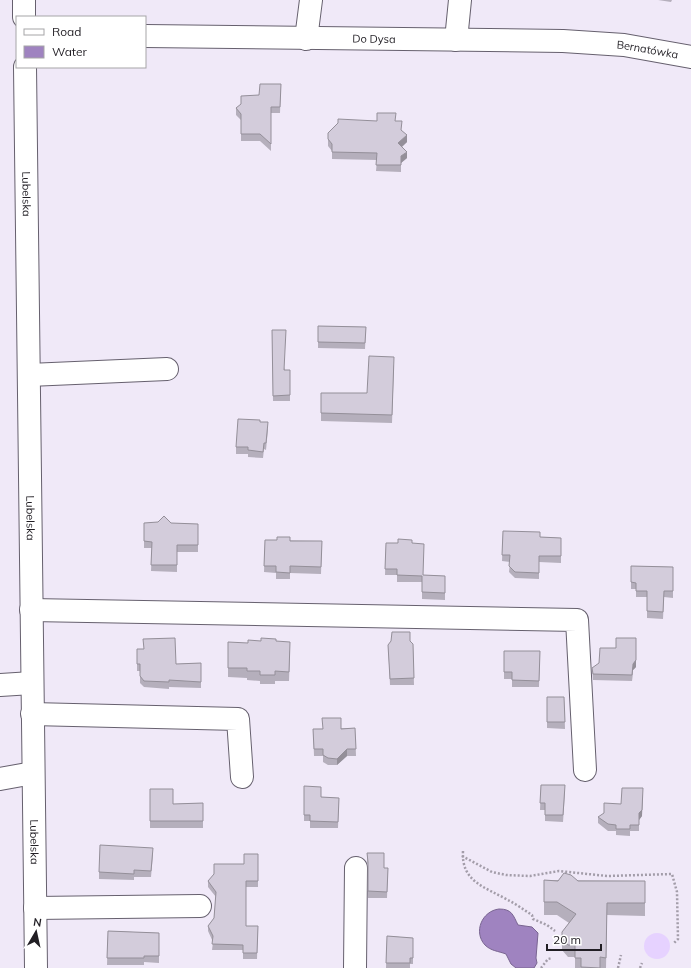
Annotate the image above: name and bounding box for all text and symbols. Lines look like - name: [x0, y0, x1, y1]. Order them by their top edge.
- legend: [16, 16, 146, 68]
- text: Road: [52, 24, 81, 39]
- street label: Do Dysa: [352, 31, 396, 46]
- street label: Bernatówka: [616, 38, 679, 62]
- text: Water: [52, 44, 88, 59]
- street label: Lubelska: [19, 171, 34, 217]
- street label: Lubelska: [23, 495, 38, 541]
- street label: Lubelska: [27, 819, 42, 865]
- north arrow: [16, 912, 56, 952]
- text: N: [32, 915, 43, 930]
- scale bar: [547, 926, 601, 952]
- text: 20 m: [553, 932, 581, 947]

